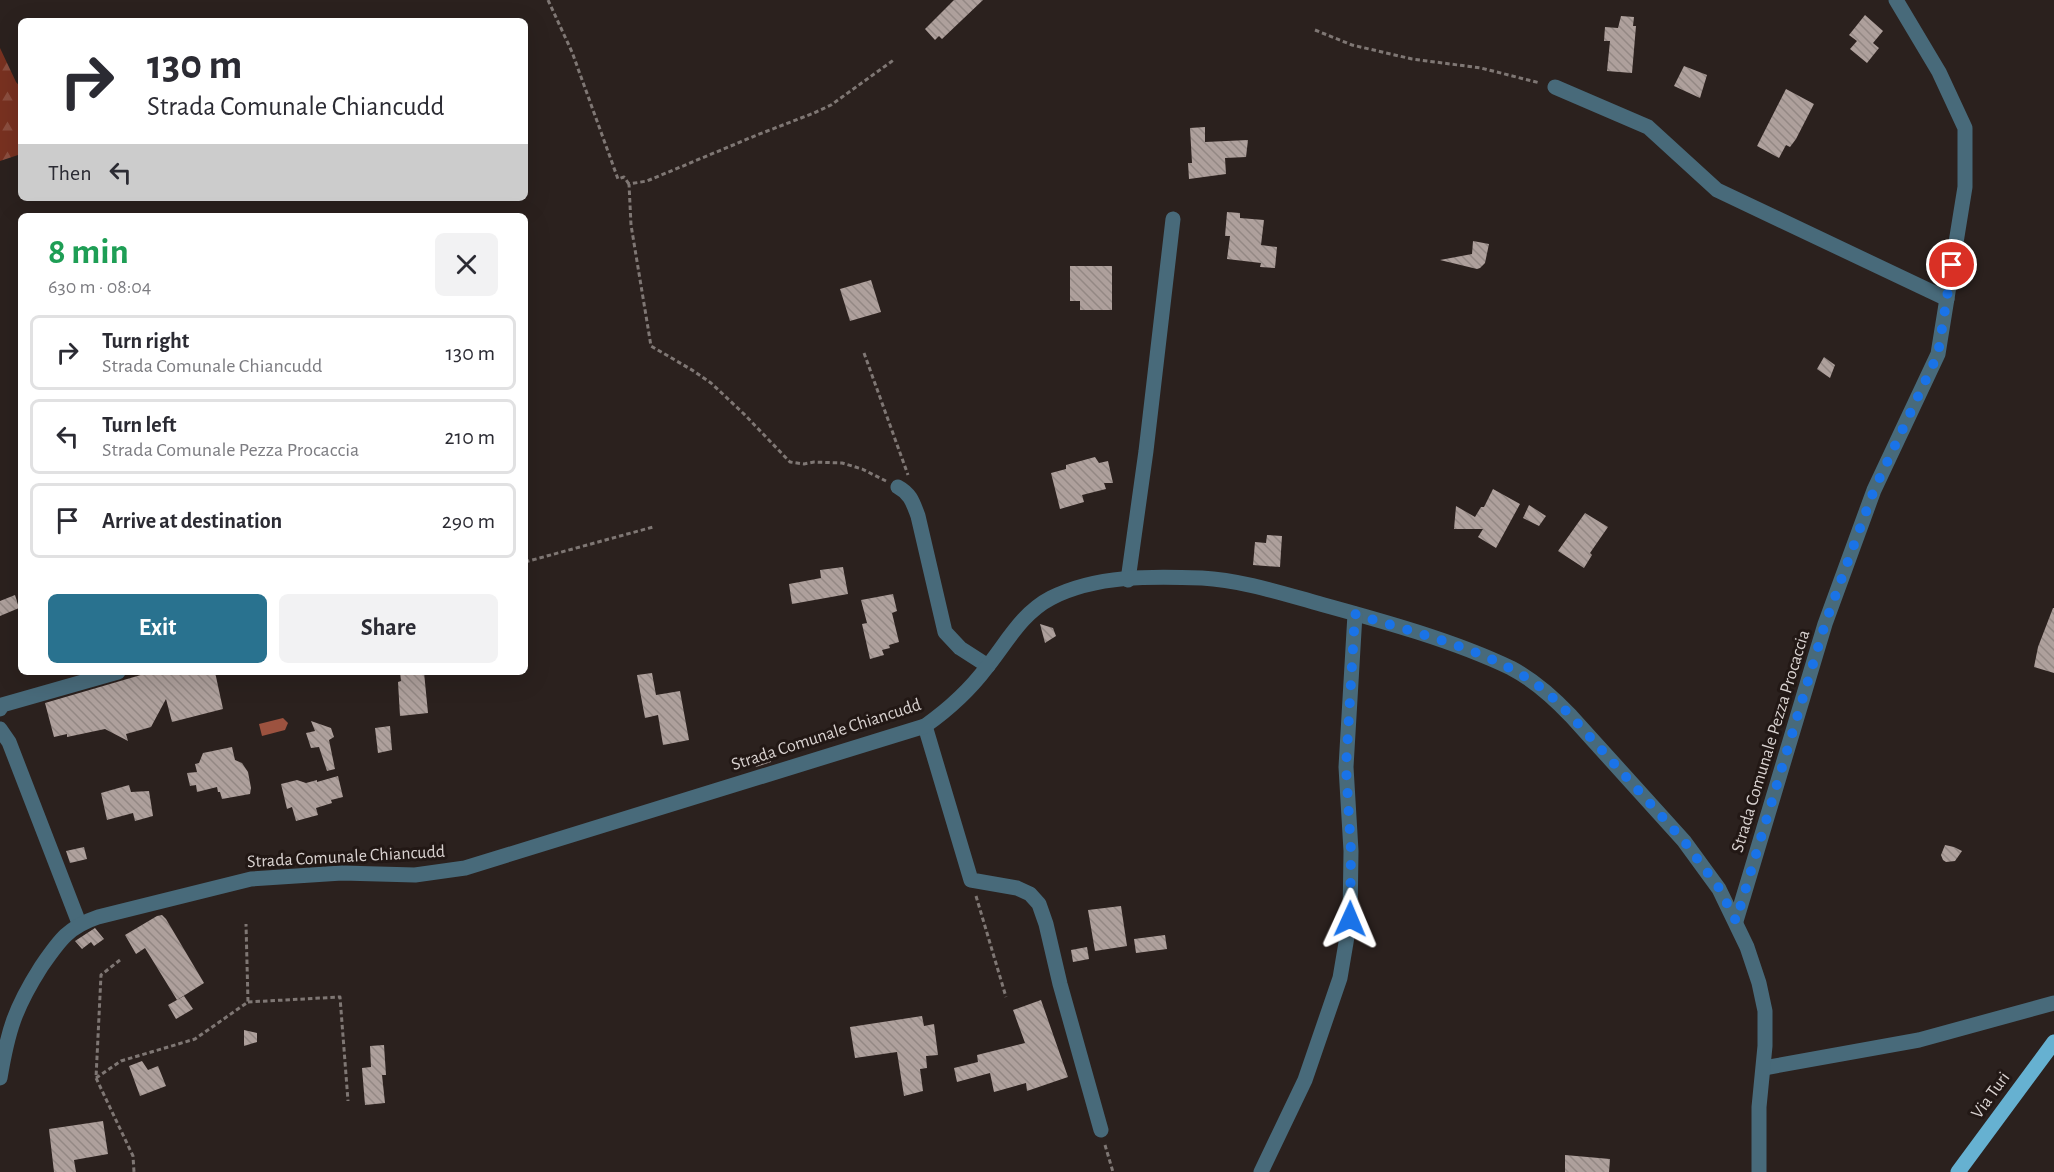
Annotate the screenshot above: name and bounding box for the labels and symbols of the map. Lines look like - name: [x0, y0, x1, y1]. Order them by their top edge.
- pin: [1926, 239, 1977, 290]
- street label: Strada Comunale Pezza Procaccia: [1729, 628, 1813, 855]
- street label: Strada Comunale Chiancudd: [729, 696, 923, 774]
- street label: Strada Comunale Chiancudd: [247, 843, 446, 871]
- position arrow: [1318, 887, 1382, 951]
- street label: Via Turi: [1968, 1069, 2014, 1122]

